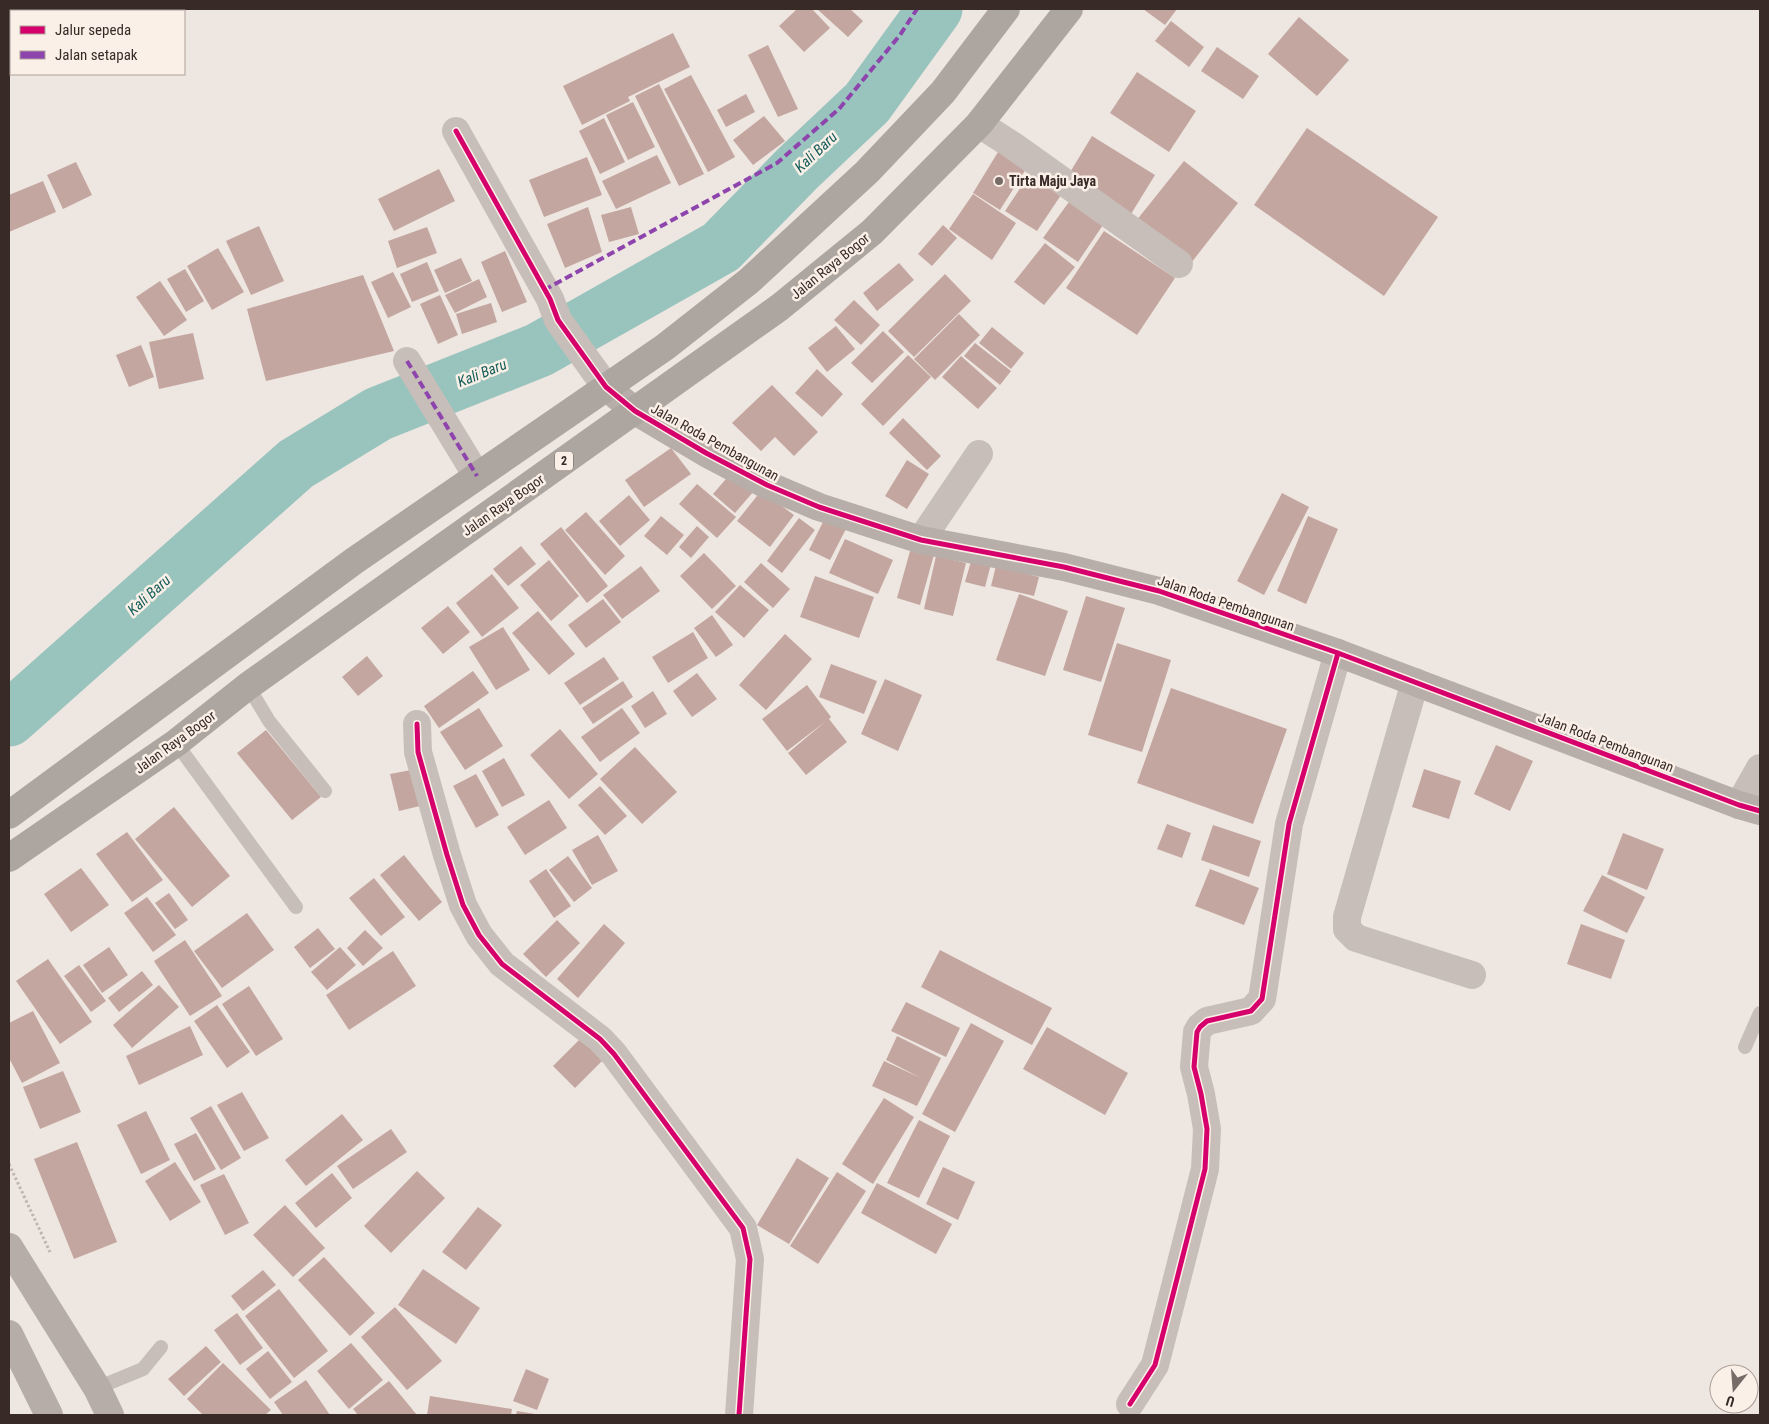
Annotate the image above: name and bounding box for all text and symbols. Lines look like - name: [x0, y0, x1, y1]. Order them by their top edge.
- legend: [10, 10, 185, 75]
- text: Jalur sepeda: [55, 21, 131, 39]
- text: Jalan setapak: [55, 46, 138, 64]
- water label: Kali Baru: [791, 128, 841, 176]
- place label: Tirta Maju Jaya: [1009, 173, 1096, 189]
- marker: Tirta Maju Jaya: [993, 175, 1005, 187]
- street label: Jalan Raya Bogor: [788, 230, 872, 302]
- water label: Kali Baru: [455, 355, 509, 391]
- street label: Jalan Roda Pembangunan: [648, 400, 782, 484]
- road number: 2: [555, 452, 573, 471]
- street label: Jalan Raya Bogor: [459, 471, 547, 539]
- water label: Kali Baru: [124, 571, 174, 619]
- street label: Jalan Roda Pembangunan: [1155, 572, 1297, 634]
- street label: Jalan Raya Bogor: [131, 707, 219, 777]
- street label: Jalan Roda Pembangunan: [1536, 709, 1676, 775]
- north arrow: [1709, 1364, 1759, 1414]
- text: U: [1724, 1393, 1736, 1410]

